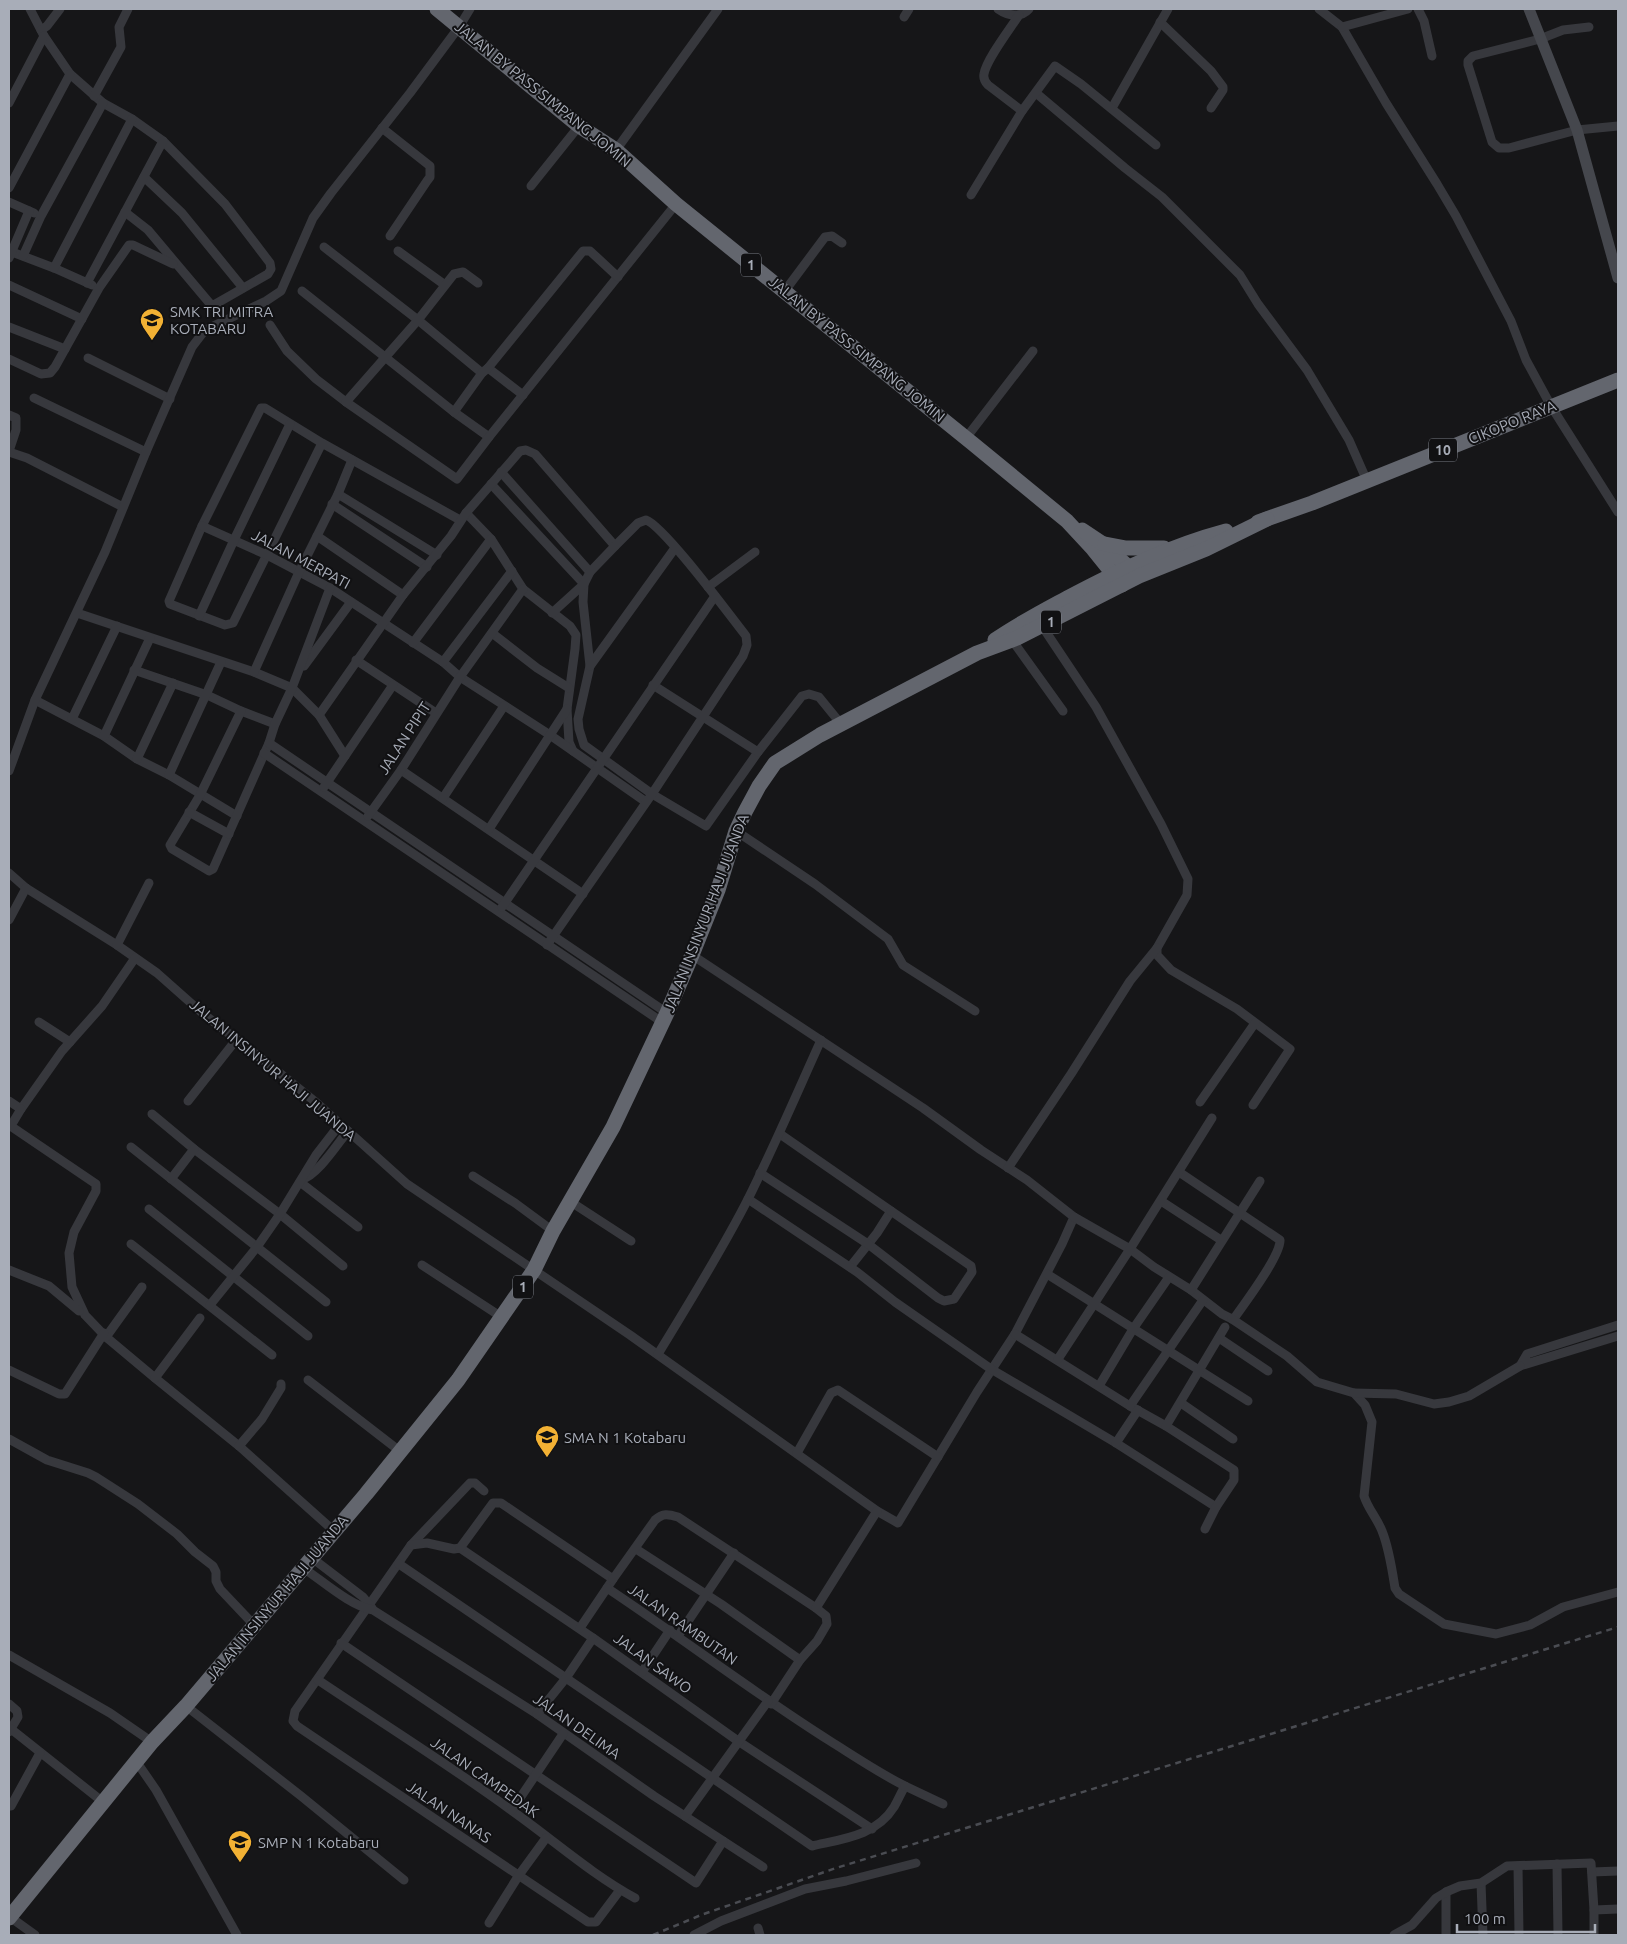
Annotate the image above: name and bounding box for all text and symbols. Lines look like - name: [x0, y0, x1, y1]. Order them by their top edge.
- street label: JALAN BY PASS SIMPANG JOMIN: [452, 18, 634, 170]
- road number: 1: [741, 254, 761, 276]
- street label: JALAN BY PASS SIMPANG JOMIN: [766, 273, 948, 425]
- place label: SMK TRI MITRA KOTABARU: [170, 303, 273, 337]
- school or university icon: SMK TRI MITRA KOTABARU: [139, 307, 165, 341]
- street label: CIKOPO RAYA: [1466, 397, 1559, 447]
- road number: 10: [1429, 438, 1457, 462]
- street label: JALAN MERPATI: [249, 526, 353, 592]
- road number: 1: [1041, 610, 1061, 634]
- street label: JALAN PIPIT: [374, 698, 434, 777]
- street label: JALAN INSINYUR HAJI JUANDA: [660, 811, 752, 1015]
- street label: JALAN INSINYUR HAJI JUANDA: [187, 996, 360, 1145]
- road number: 1: [513, 1275, 533, 1298]
- school or university icon: SMA N 1 Kotabaru: [534, 1424, 560, 1458]
- place label: SMA N 1 Kotabaru: [564, 1429, 686, 1446]
- street label: JALAN INSINYUR HAJI JUANDA: [203, 1511, 352, 1684]
- street label: JALAN RAMBUTAN: [625, 1580, 741, 1668]
- street label: JALAN SAWO: [611, 1629, 695, 1697]
- street label: JALAN DELIMA: [530, 1690, 624, 1762]
- street label: JALAN CAMPEDAK: [428, 1733, 542, 1821]
- street label: JALAN NANAS: [404, 1778, 495, 1847]
- school or university icon: SMP N 1 Kotabaru: [227, 1829, 253, 1863]
- place label: SMP N 1 Kotabaru: [258, 1834, 379, 1851]
- scale bar: [1457, 1902, 1594, 1934]
- text: 100 m: [1464, 1910, 1506, 1927]

